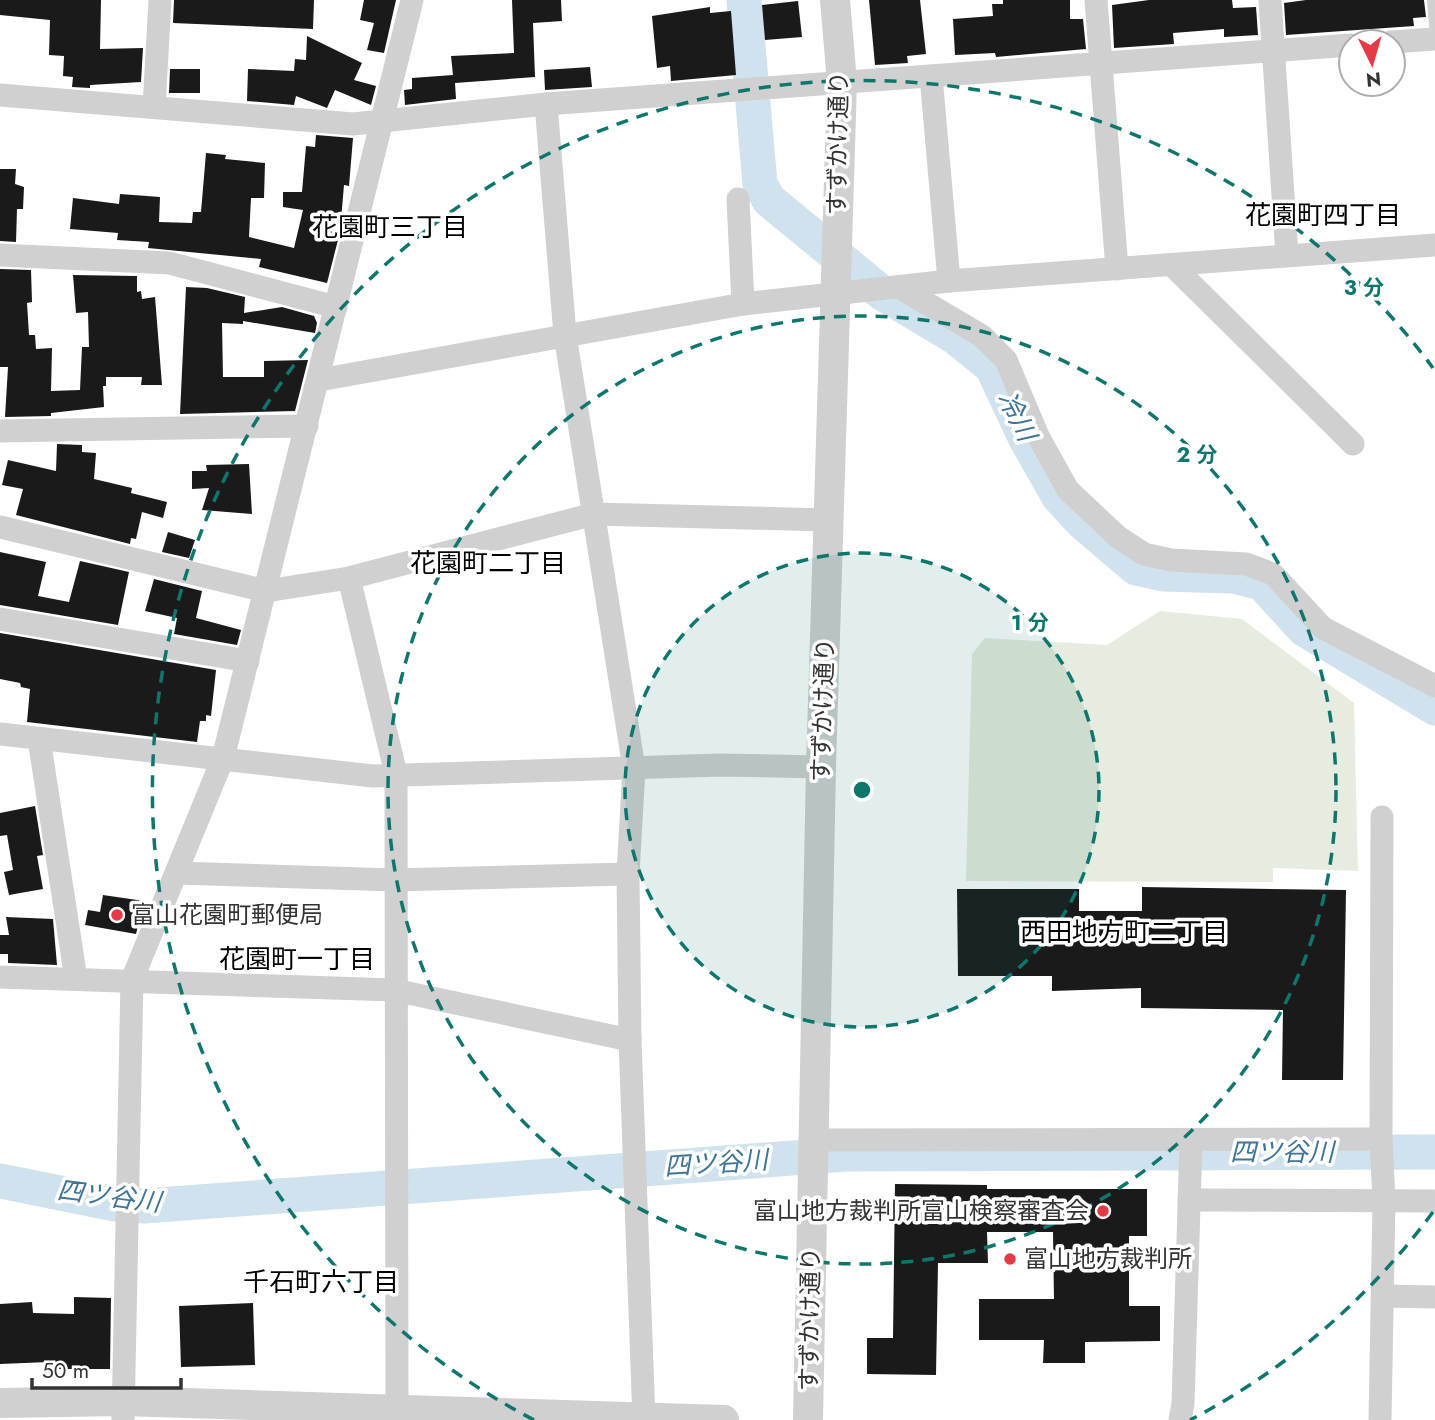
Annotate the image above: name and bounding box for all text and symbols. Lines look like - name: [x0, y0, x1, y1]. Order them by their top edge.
- north arrow: [1337, 28, 1407, 98]
- text: N: [1365, 65, 1382, 94]
- street label: すずかけ通り: [819, 71, 856, 215]
- district label: 花園町四丁目: [1245, 196, 1401, 234]
- district label: 花園町三丁目: [312, 208, 468, 246]
- text: 3 分: [1344, 273, 1384, 303]
- water label: 冷川: [988, 384, 1047, 450]
- text: 2 分: [1176, 440, 1218, 470]
- district label: 花園町二丁目: [410, 544, 566, 582]
- text: 1 分: [1011, 608, 1049, 638]
- street label: すずかけ通り: [802, 637, 843, 783]
- centre of rings: [850, 778, 874, 802]
- place label: 富山花園町郵便局: [131, 897, 323, 932]
- marker: 富山花園町郵便局: [109, 907, 125, 923]
- district label: 西田地方町二丁目: [1020, 913, 1228, 951]
- district label: 花園町一丁目: [219, 940, 375, 978]
- water label: 四ツ谷川: [1230, 1133, 1337, 1171]
- water label: 四ツ谷川: [663, 1140, 772, 1186]
- water label: 四ツ谷川: [55, 1171, 166, 1222]
- place label: 富山地方裁判所富山検察審査会: [753, 1193, 1089, 1228]
- marker: 富山地方裁判所富山検察審査会: [1095, 1203, 1111, 1219]
- place label: 富山地方裁判所: [1024, 1241, 1192, 1276]
- street label: すずかけ通り: [791, 1247, 828, 1391]
- marker: 富山地方裁判所: [1002, 1251, 1018, 1267]
- district label: 千石町六丁目: [243, 1263, 399, 1301]
- scale bar: [32, 1346, 180, 1390]
- text: 50 m: [42, 1356, 89, 1386]

